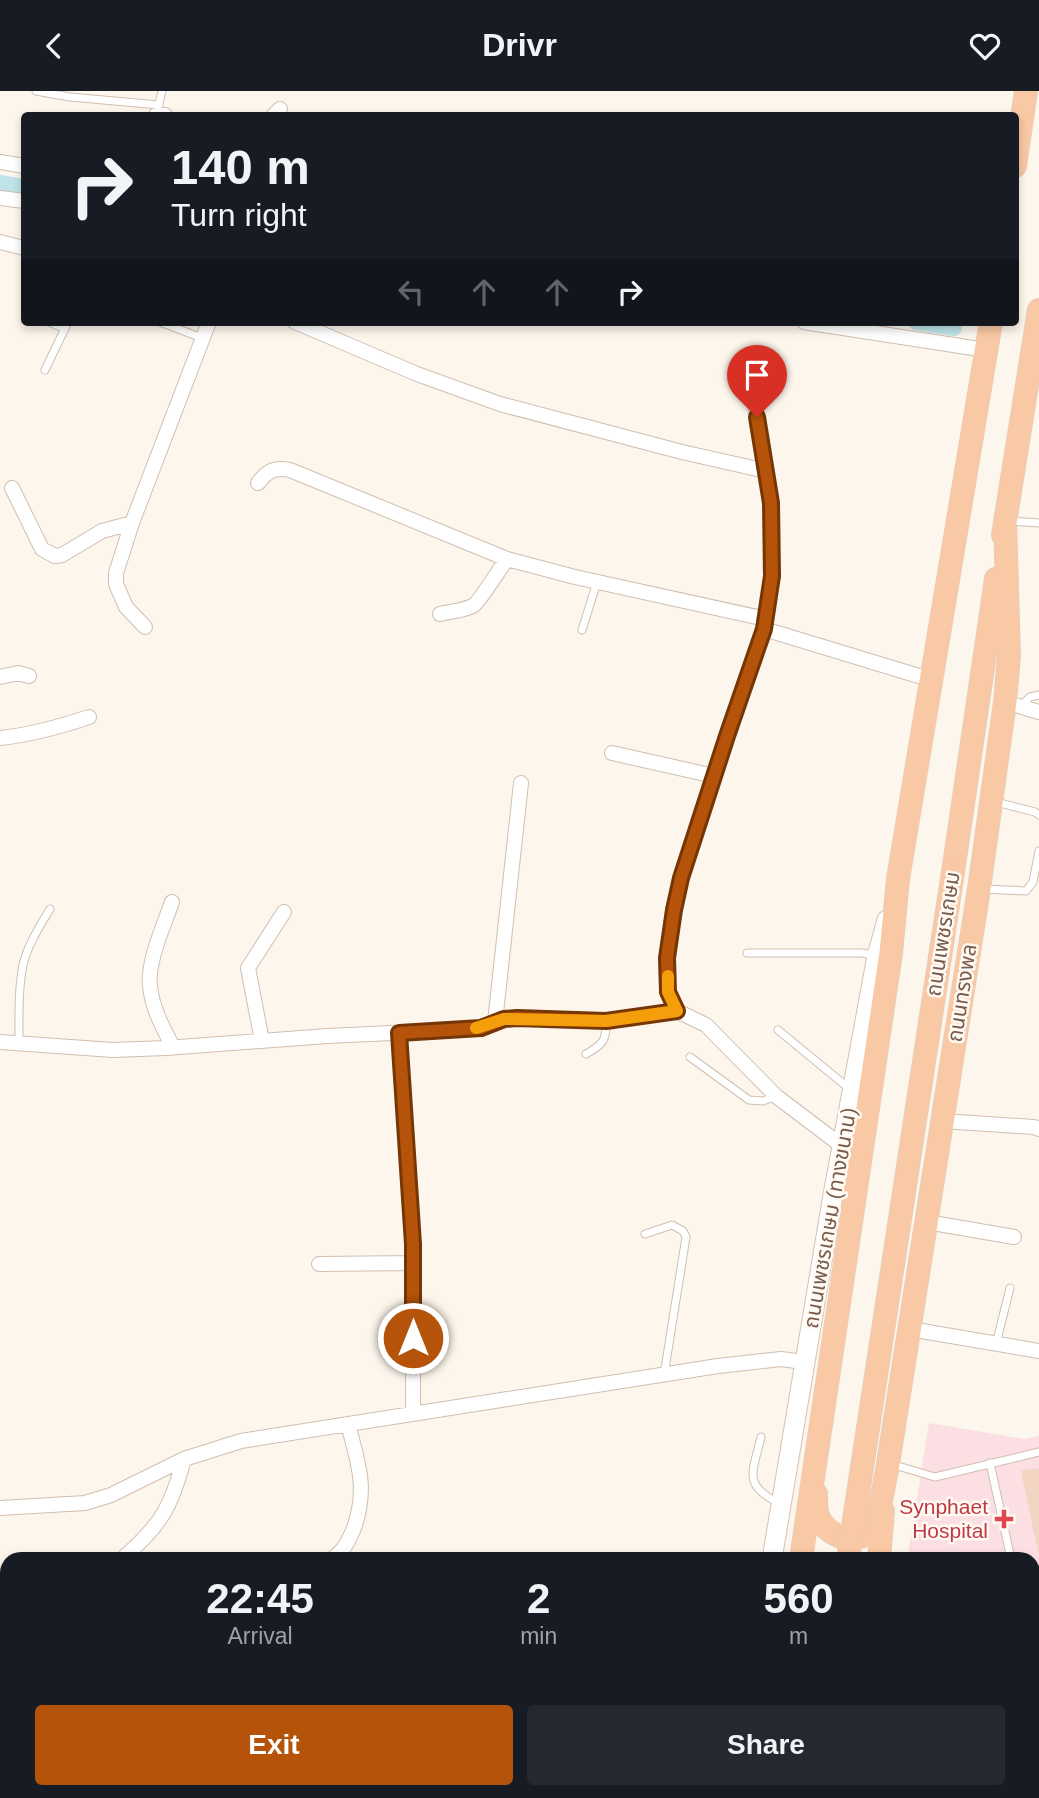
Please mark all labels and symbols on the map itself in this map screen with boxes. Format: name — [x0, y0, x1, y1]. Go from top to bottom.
pin — [727, 345, 787, 417]
street label: ถนนเพชรเกษม — [921, 870, 964, 998]
street label: ถนนทรงพล — [942, 942, 981, 1044]
street label: ถนนเพชรเกษม (ทางขนาน) — [799, 1106, 860, 1330]
position arrow — [376, 1301, 450, 1375]
place label: Synphaet Hospital — [899, 1495, 988, 1542]
marker: Synphaet Hospital — [994, 1509, 1014, 1529]

